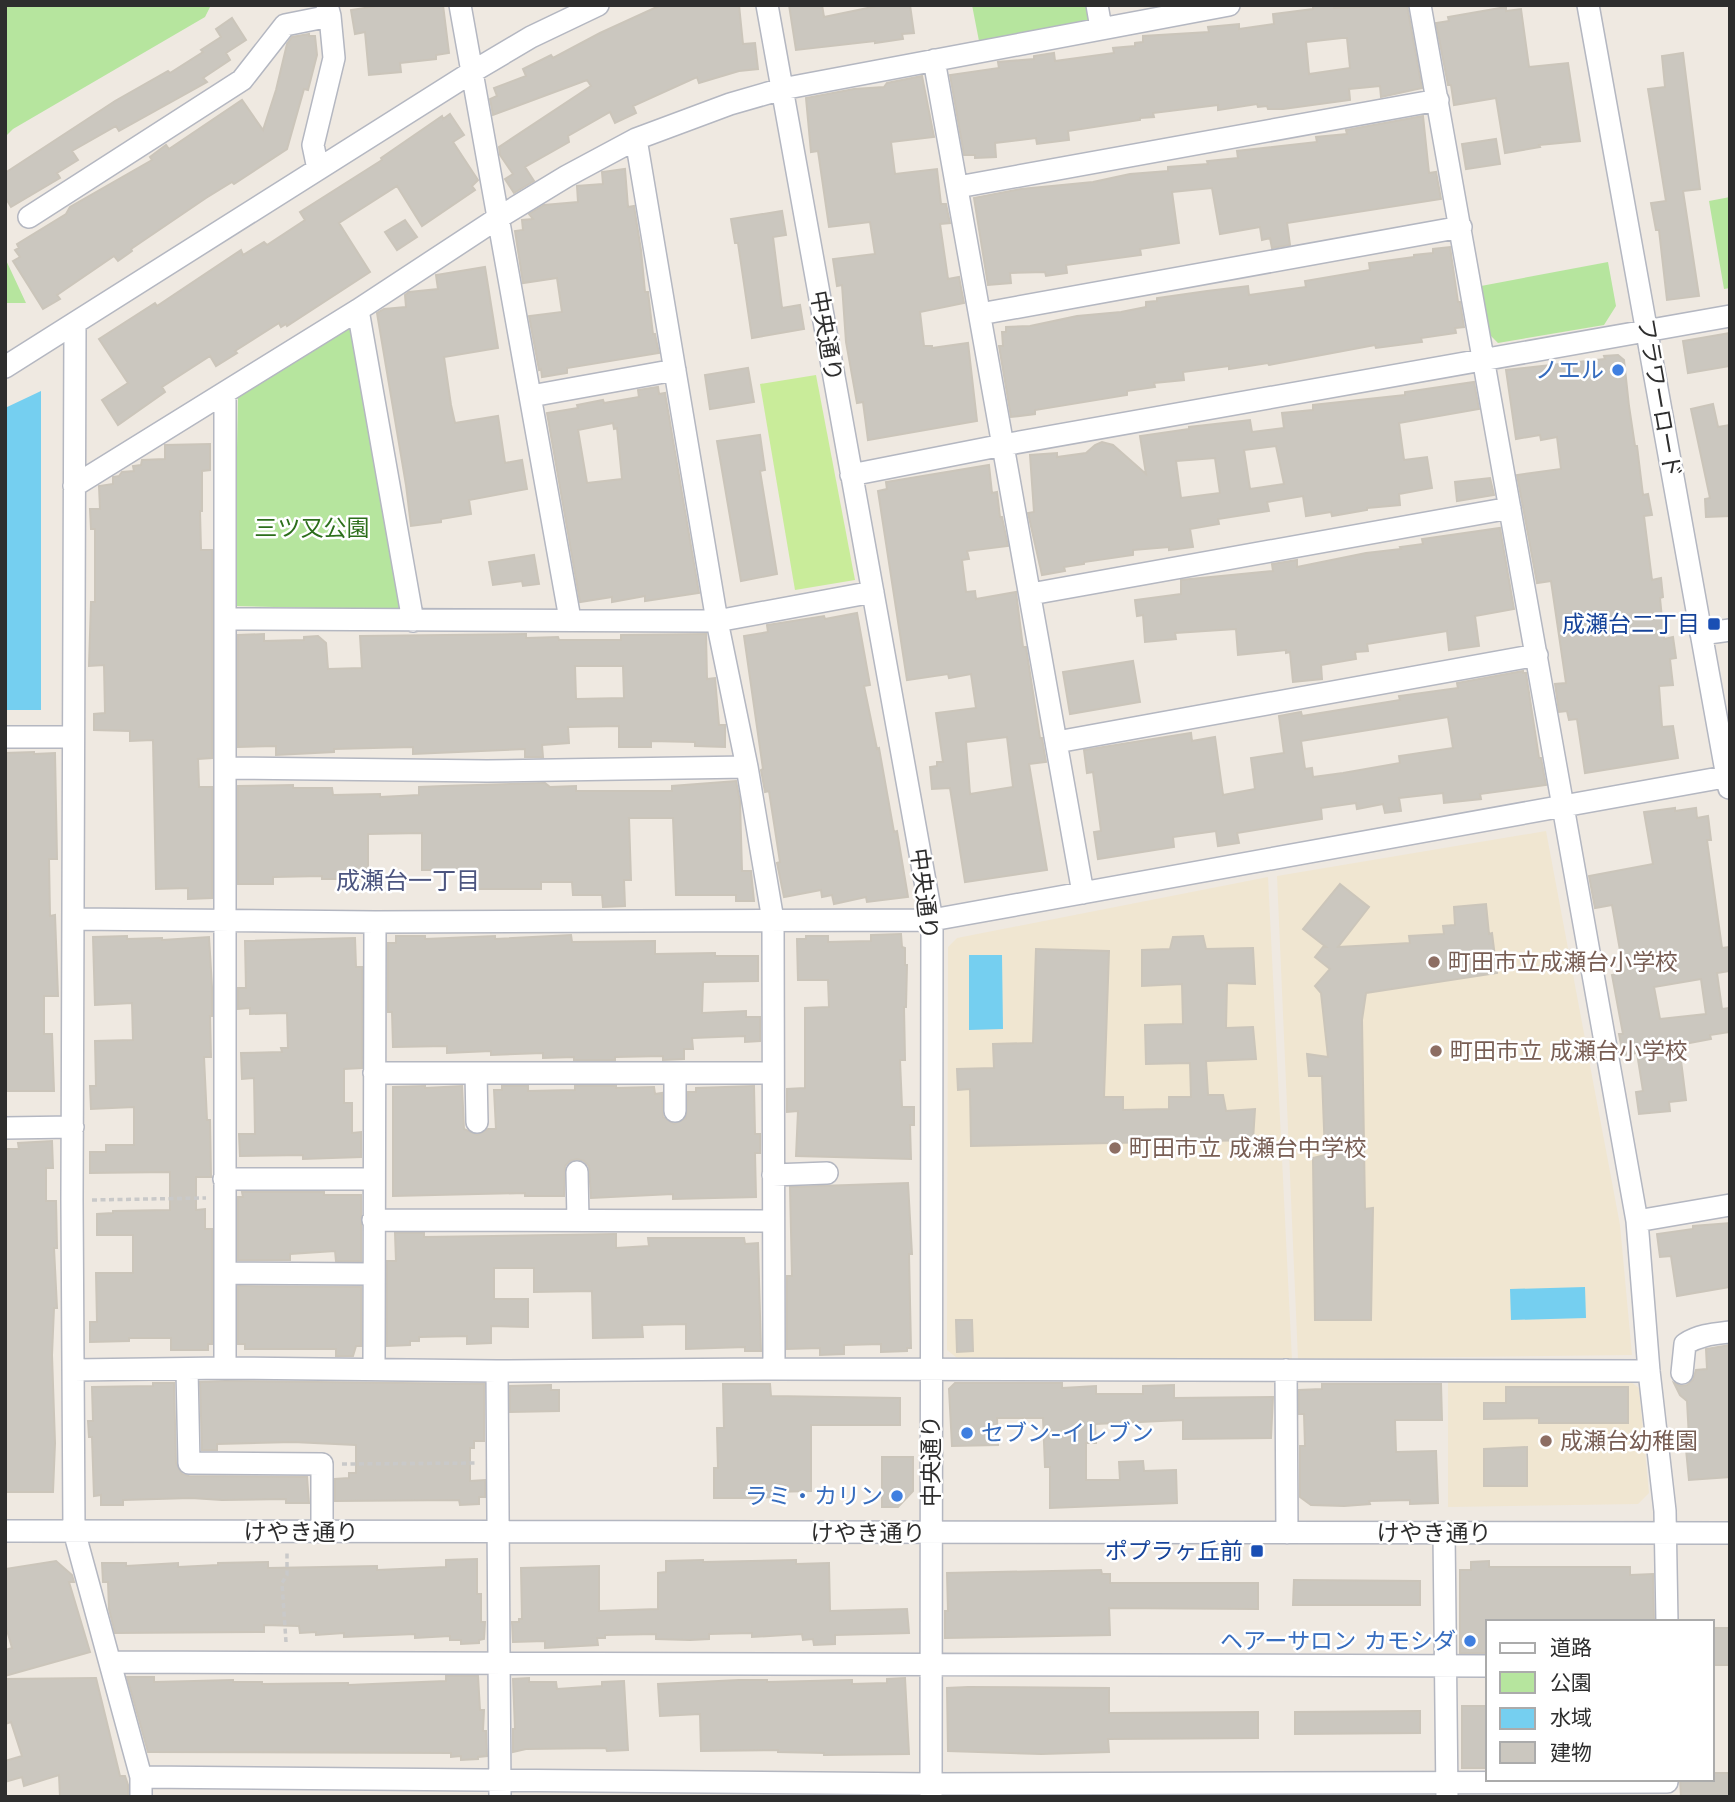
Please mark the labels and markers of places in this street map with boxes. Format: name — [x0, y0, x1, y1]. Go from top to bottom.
place label: ノエル — [1535, 357, 1604, 384]
marker: ノエル — [1610, 362, 1626, 378]
place label: 成瀬台二丁目 — [1562, 611, 1700, 638]
marker: 成瀬台二丁目 — [1706, 616, 1722, 632]
place label: 町田市立成瀬台小学校 — [1448, 949, 1678, 976]
marker: 町田市立成瀬台小学校 — [1426, 954, 1442, 970]
place label: 町田市立 成瀬台小学校 — [1450, 1038, 1688, 1065]
marker: 町田市立 成瀬台小学校 — [1428, 1043, 1444, 1059]
place label: 町田市立 成瀬台中学校 — [1129, 1135, 1367, 1162]
marker: 町田市立 成瀬台中学校 — [1107, 1140, 1123, 1156]
place label: セブン-イレブン — [981, 1420, 1154, 1447]
marker: セブン-イレブン — [959, 1425, 975, 1441]
place label: 成瀬台幼稚園 — [1560, 1428, 1698, 1455]
marker: 成瀬台幼稚園 — [1538, 1433, 1554, 1449]
place label: ラミ・カリン — [745, 1483, 883, 1510]
marker: ラミ・カリン — [889, 1488, 905, 1504]
place label: ポプラヶ丘前 — [1105, 1538, 1243, 1565]
marker: ポプラヶ丘前 — [1249, 1543, 1265, 1559]
place label: ヘアーサロン カモシダ — [1220, 1628, 1456, 1655]
marker: ヘアーサロン カモシダ — [1462, 1633, 1478, 1649]

